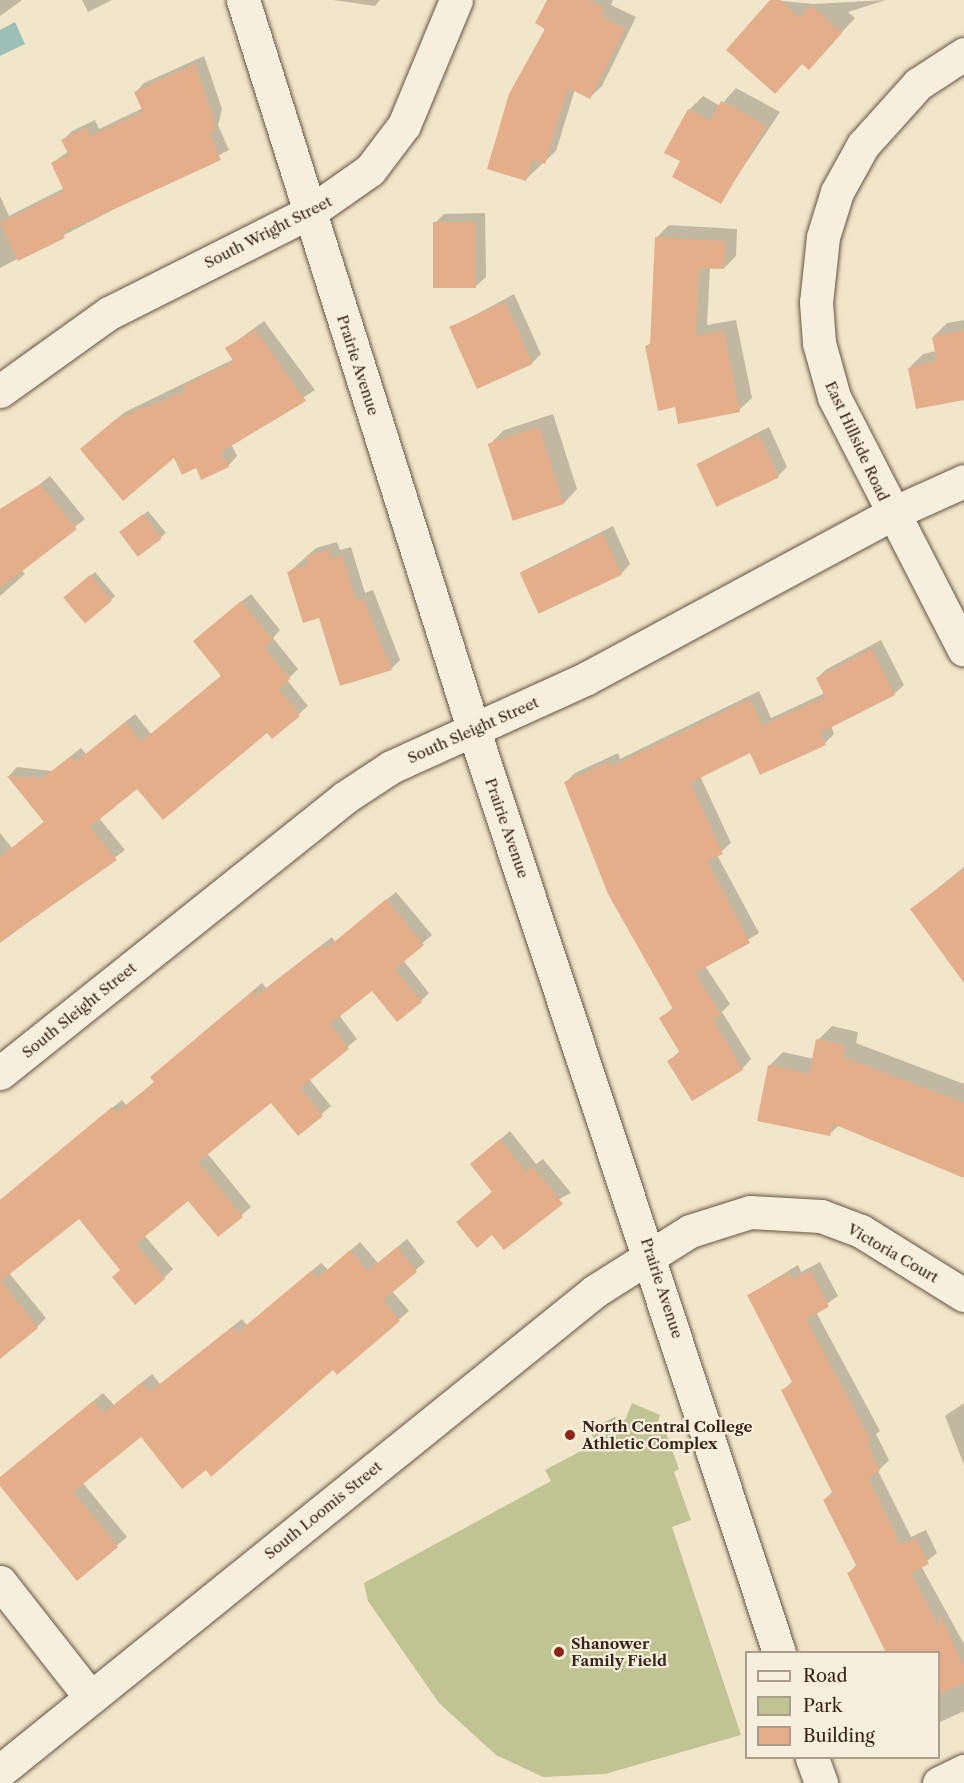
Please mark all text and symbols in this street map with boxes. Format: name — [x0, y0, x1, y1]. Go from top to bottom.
street label: South Wright Street — [201, 192, 335, 272]
street label: Prairie Avenue — [333, 312, 383, 418]
street label: East Hillside Road — [821, 378, 893, 504]
street label: South Sleight Street — [405, 693, 541, 767]
street label: Prairie Avenue — [481, 775, 533, 881]
street label: South Sleight Street — [18, 958, 140, 1062]
street label: Victoria Court — [844, 1220, 942, 1286]
street label: Prairie Avenue — [637, 1235, 687, 1341]
place label: North Central College Athletic Complex — [582, 1417, 753, 1452]
marker: North Central College Athletic Complex — [563, 1428, 577, 1442]
street label: South Loomis Street — [261, 1457, 385, 1563]
place label: Shanower Family Field — [571, 1634, 667, 1669]
marker: Shanower Family Field — [552, 1645, 566, 1659]
legend — [745, 1651, 940, 1759]
text: Road — [803, 1665, 848, 1687]
text: Park — [803, 1695, 842, 1717]
text: Building — [803, 1725, 875, 1747]

